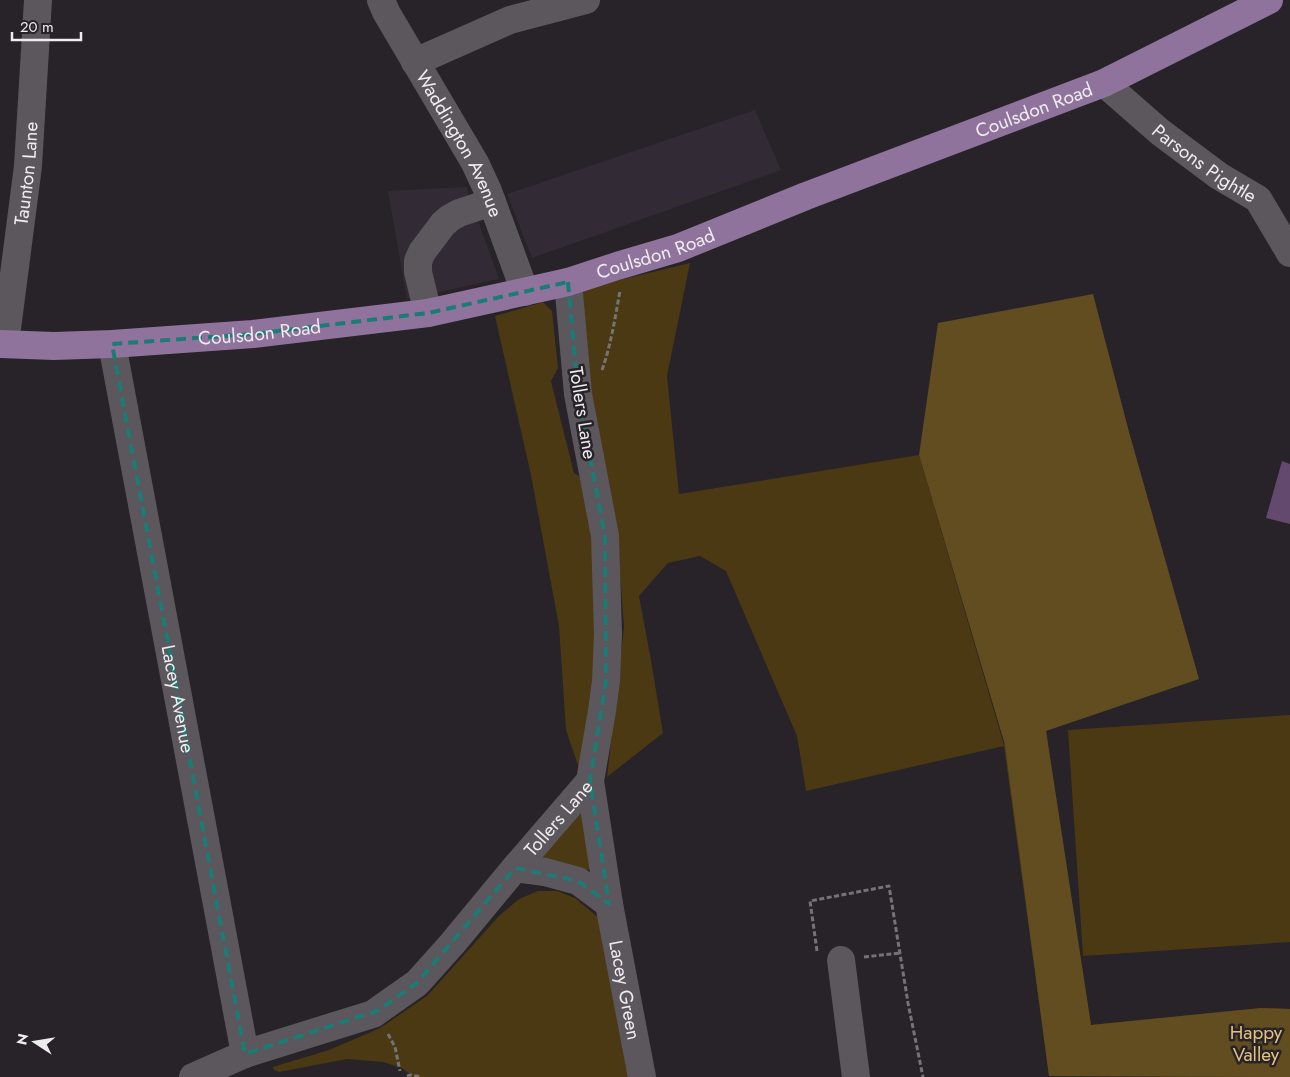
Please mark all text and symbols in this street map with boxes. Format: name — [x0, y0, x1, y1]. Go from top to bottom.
scale bar — [12, 10, 81, 42]
text: 20 m — [20, 16, 54, 38]
street label: Waddington Avenue — [410, 65, 510, 221]
street label: Coulsdon Road — [971, 75, 1096, 144]
street label: Parsons Pightle — [1146, 118, 1262, 209]
street label: Taunton Lane — [7, 120, 44, 227]
street label: Coulsdon Road — [593, 221, 719, 285]
street label: Coulsdon Road — [197, 312, 322, 351]
street label: Tollers Lane — [562, 365, 604, 461]
street label: Lacey Avenue — [155, 642, 202, 755]
street label: Tollers Lane — [517, 774, 599, 862]
street label: Lacey Green — [603, 938, 648, 1042]
north arrow — [10, 1017, 60, 1067]
park label: Happy Valley — [1230, 1019, 1283, 1068]
text: N — [11, 1032, 33, 1047]

